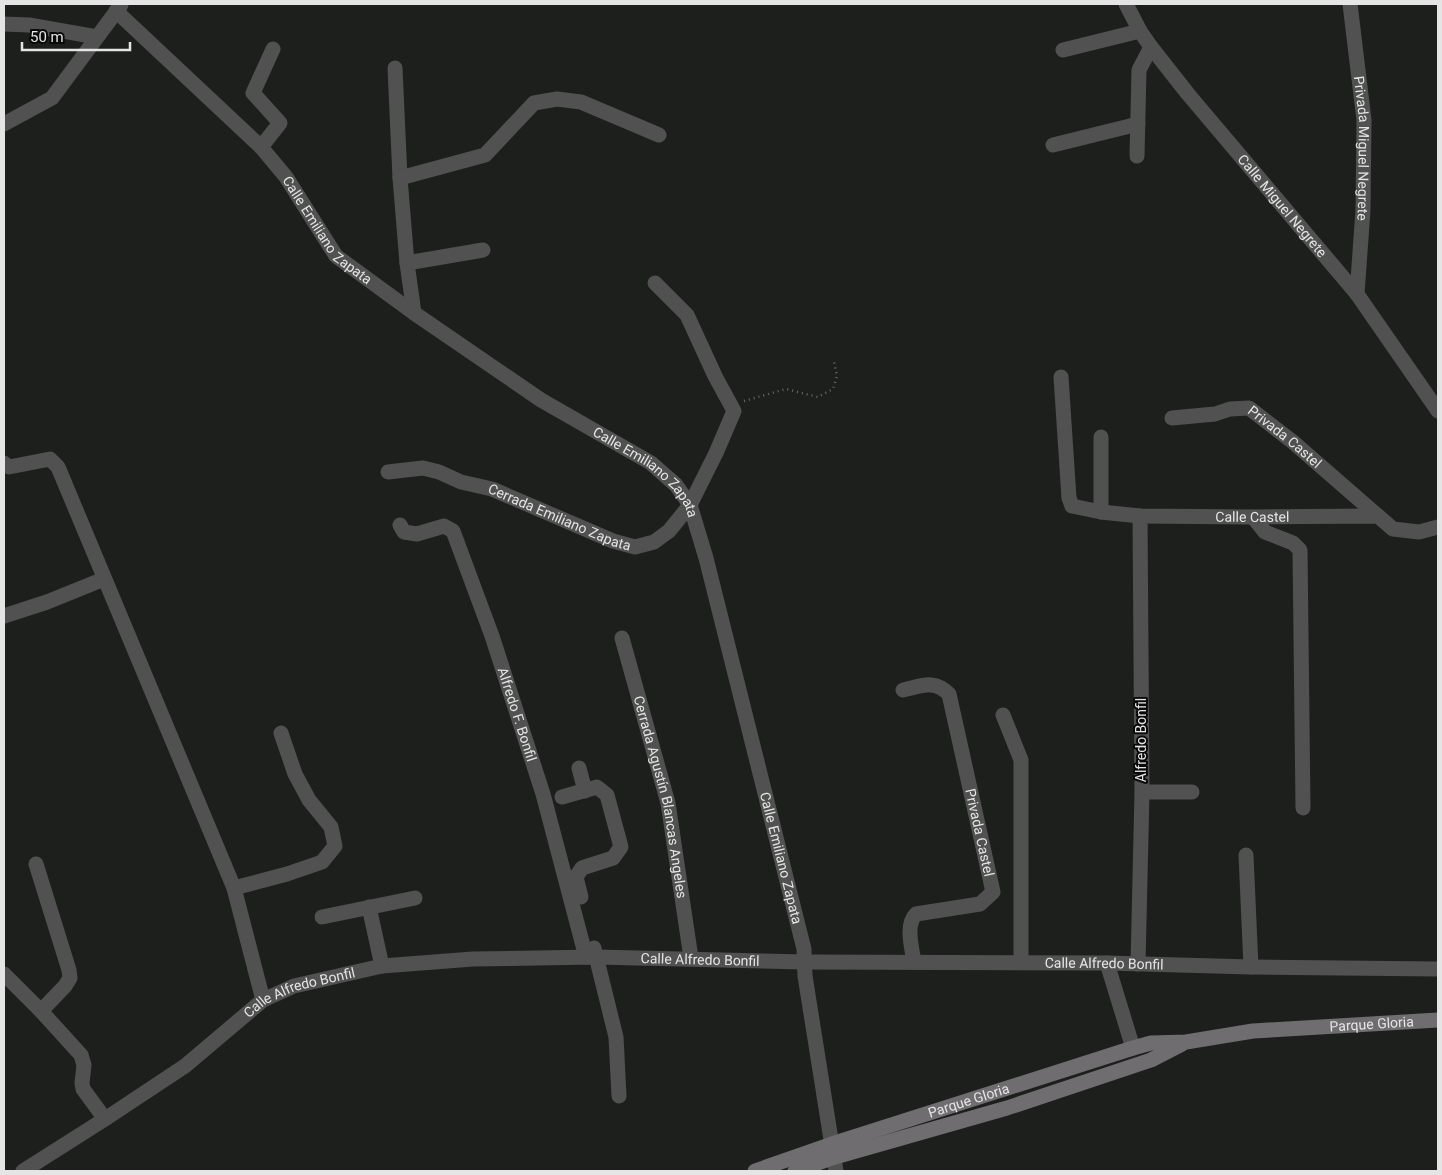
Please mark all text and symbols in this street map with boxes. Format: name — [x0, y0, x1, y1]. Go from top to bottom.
scale bar — [22, 20, 130, 52]
text: 50 m — [30, 28, 64, 46]
street label: Privada Miguel Negrete — [1351, 75, 1372, 221]
street label: Calle Miguel Negrete — [1235, 151, 1330, 260]
street label: Calle Emiliano Zapata — [279, 173, 375, 287]
street label: Privada Castel — [1245, 402, 1325, 471]
street label: Calle Emiliano Zapata — [590, 424, 701, 519]
street label: Cerrada Emiliano Zapata — [486, 480, 633, 554]
street label: Calle Castel — [1215, 509, 1289, 525]
street label: Alfredo F. Bonfil — [495, 665, 540, 763]
street label: Cerrada Agustín Blancas Angeles — [631, 694, 690, 899]
street label: Alfredo Bonfil — [1133, 698, 1149, 782]
street label: Privada Castel — [962, 787, 997, 878]
street label: Calle Emiliano Zapata — [757, 790, 805, 926]
street label: Calle Alfredo Bonfil — [641, 950, 760, 969]
street label: Calle Alfredo Bonfil — [1045, 955, 1164, 973]
street label: Calle Alfredo Bonfil — [240, 964, 356, 1021]
street label: Parque Gloria — [1329, 1013, 1414, 1034]
street label: Parque Gloria — [926, 1080, 1011, 1121]

